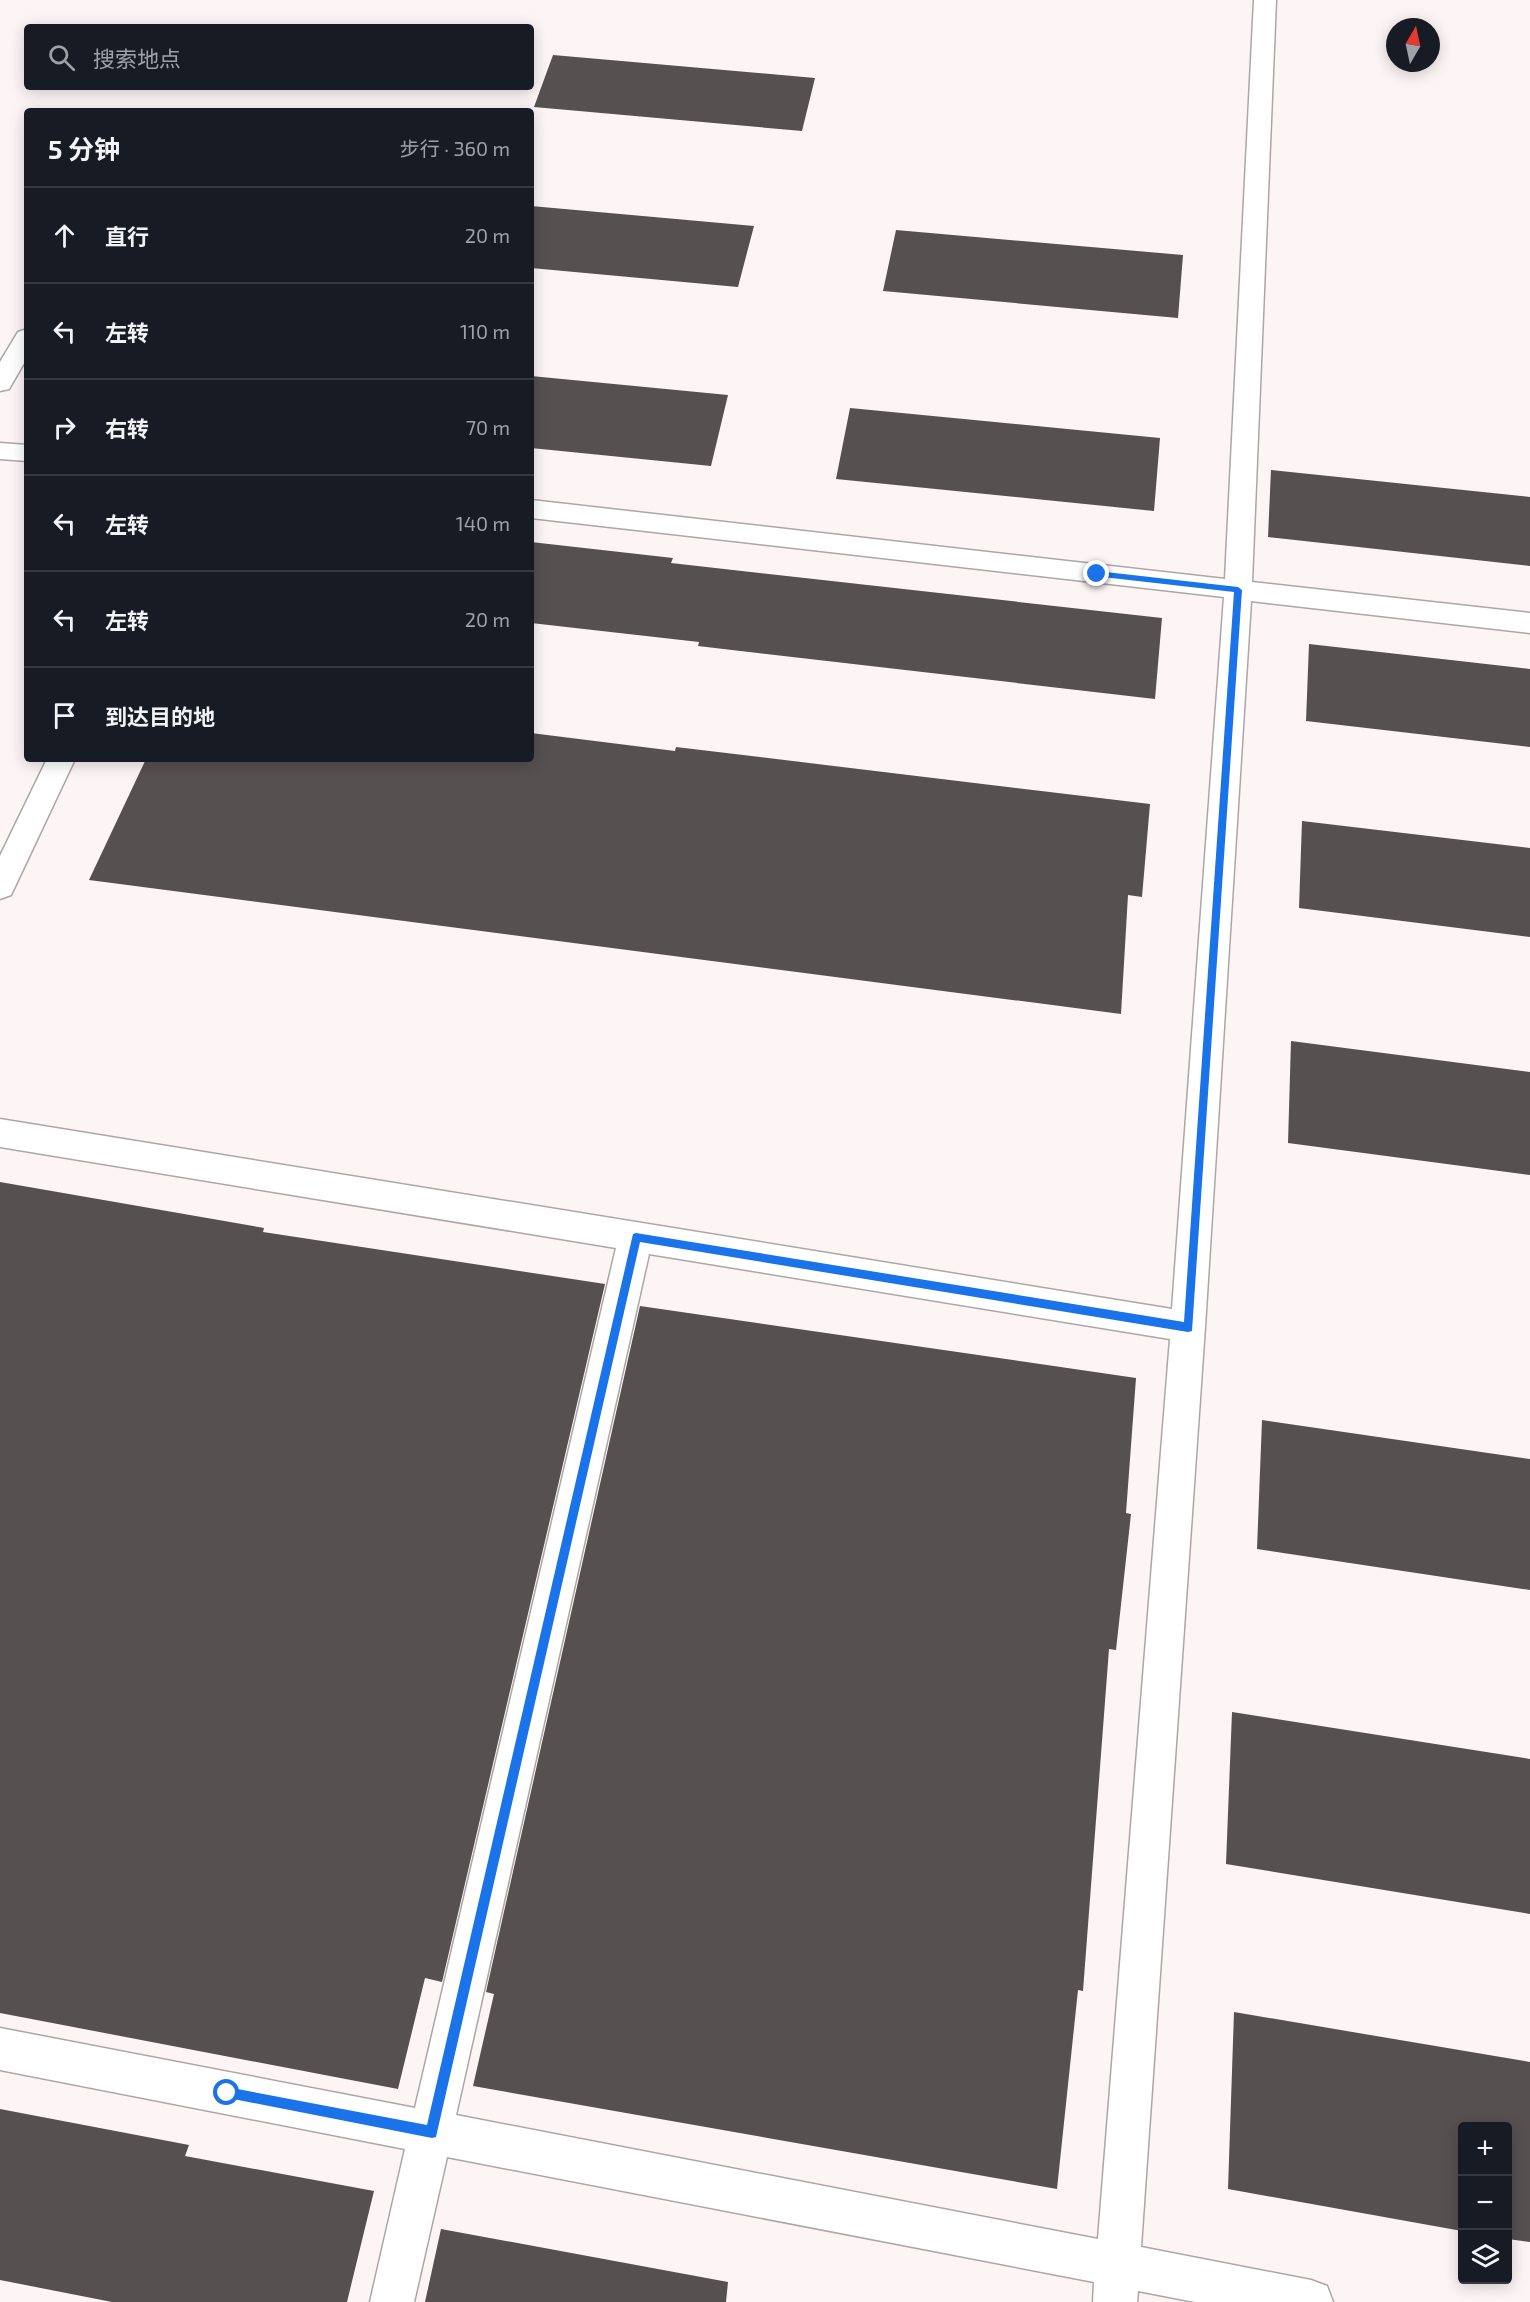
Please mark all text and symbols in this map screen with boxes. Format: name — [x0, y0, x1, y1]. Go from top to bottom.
north arrow — [1386, 18, 1440, 72]
search box — [24, 24, 534, 90]
icon: search — [45, 41, 78, 74]
text: 搜索地点 — [93, 45, 181, 71]
text: 5 分钟 — [48, 133, 120, 164]
text: 步行 · 360 m — [400, 136, 510, 160]
icon: ahead — [48, 219, 81, 252]
text: 直行 — [105, 223, 149, 249]
text: 20 m — [465, 223, 510, 247]
icon: left — [48, 315, 81, 348]
text: 左转 — [105, 319, 149, 345]
text: 110 m — [460, 319, 510, 343]
icon: right — [48, 411, 81, 444]
text: 右转 — [105, 415, 149, 441]
text: 70 m — [466, 415, 510, 439]
icon: left — [48, 507, 81, 540]
text: 左转 — [105, 511, 149, 537]
text: 140 m — [456, 511, 510, 535]
route end — [1083, 560, 1109, 586]
icon: left — [48, 603, 81, 636]
text: 左转 — [105, 607, 149, 633]
text: 20 m — [465, 607, 510, 631]
icon: arrive — [48, 699, 81, 732]
text: 到达目的地 — [105, 703, 215, 729]
route start — [213, 2079, 239, 2105]
map controls — [1458, 2122, 1512, 2284]
button: + — [1458, 2122, 1512, 2176]
button: − — [1458, 2176, 1512, 2230]
button: layers — [1458, 2230, 1512, 2284]

